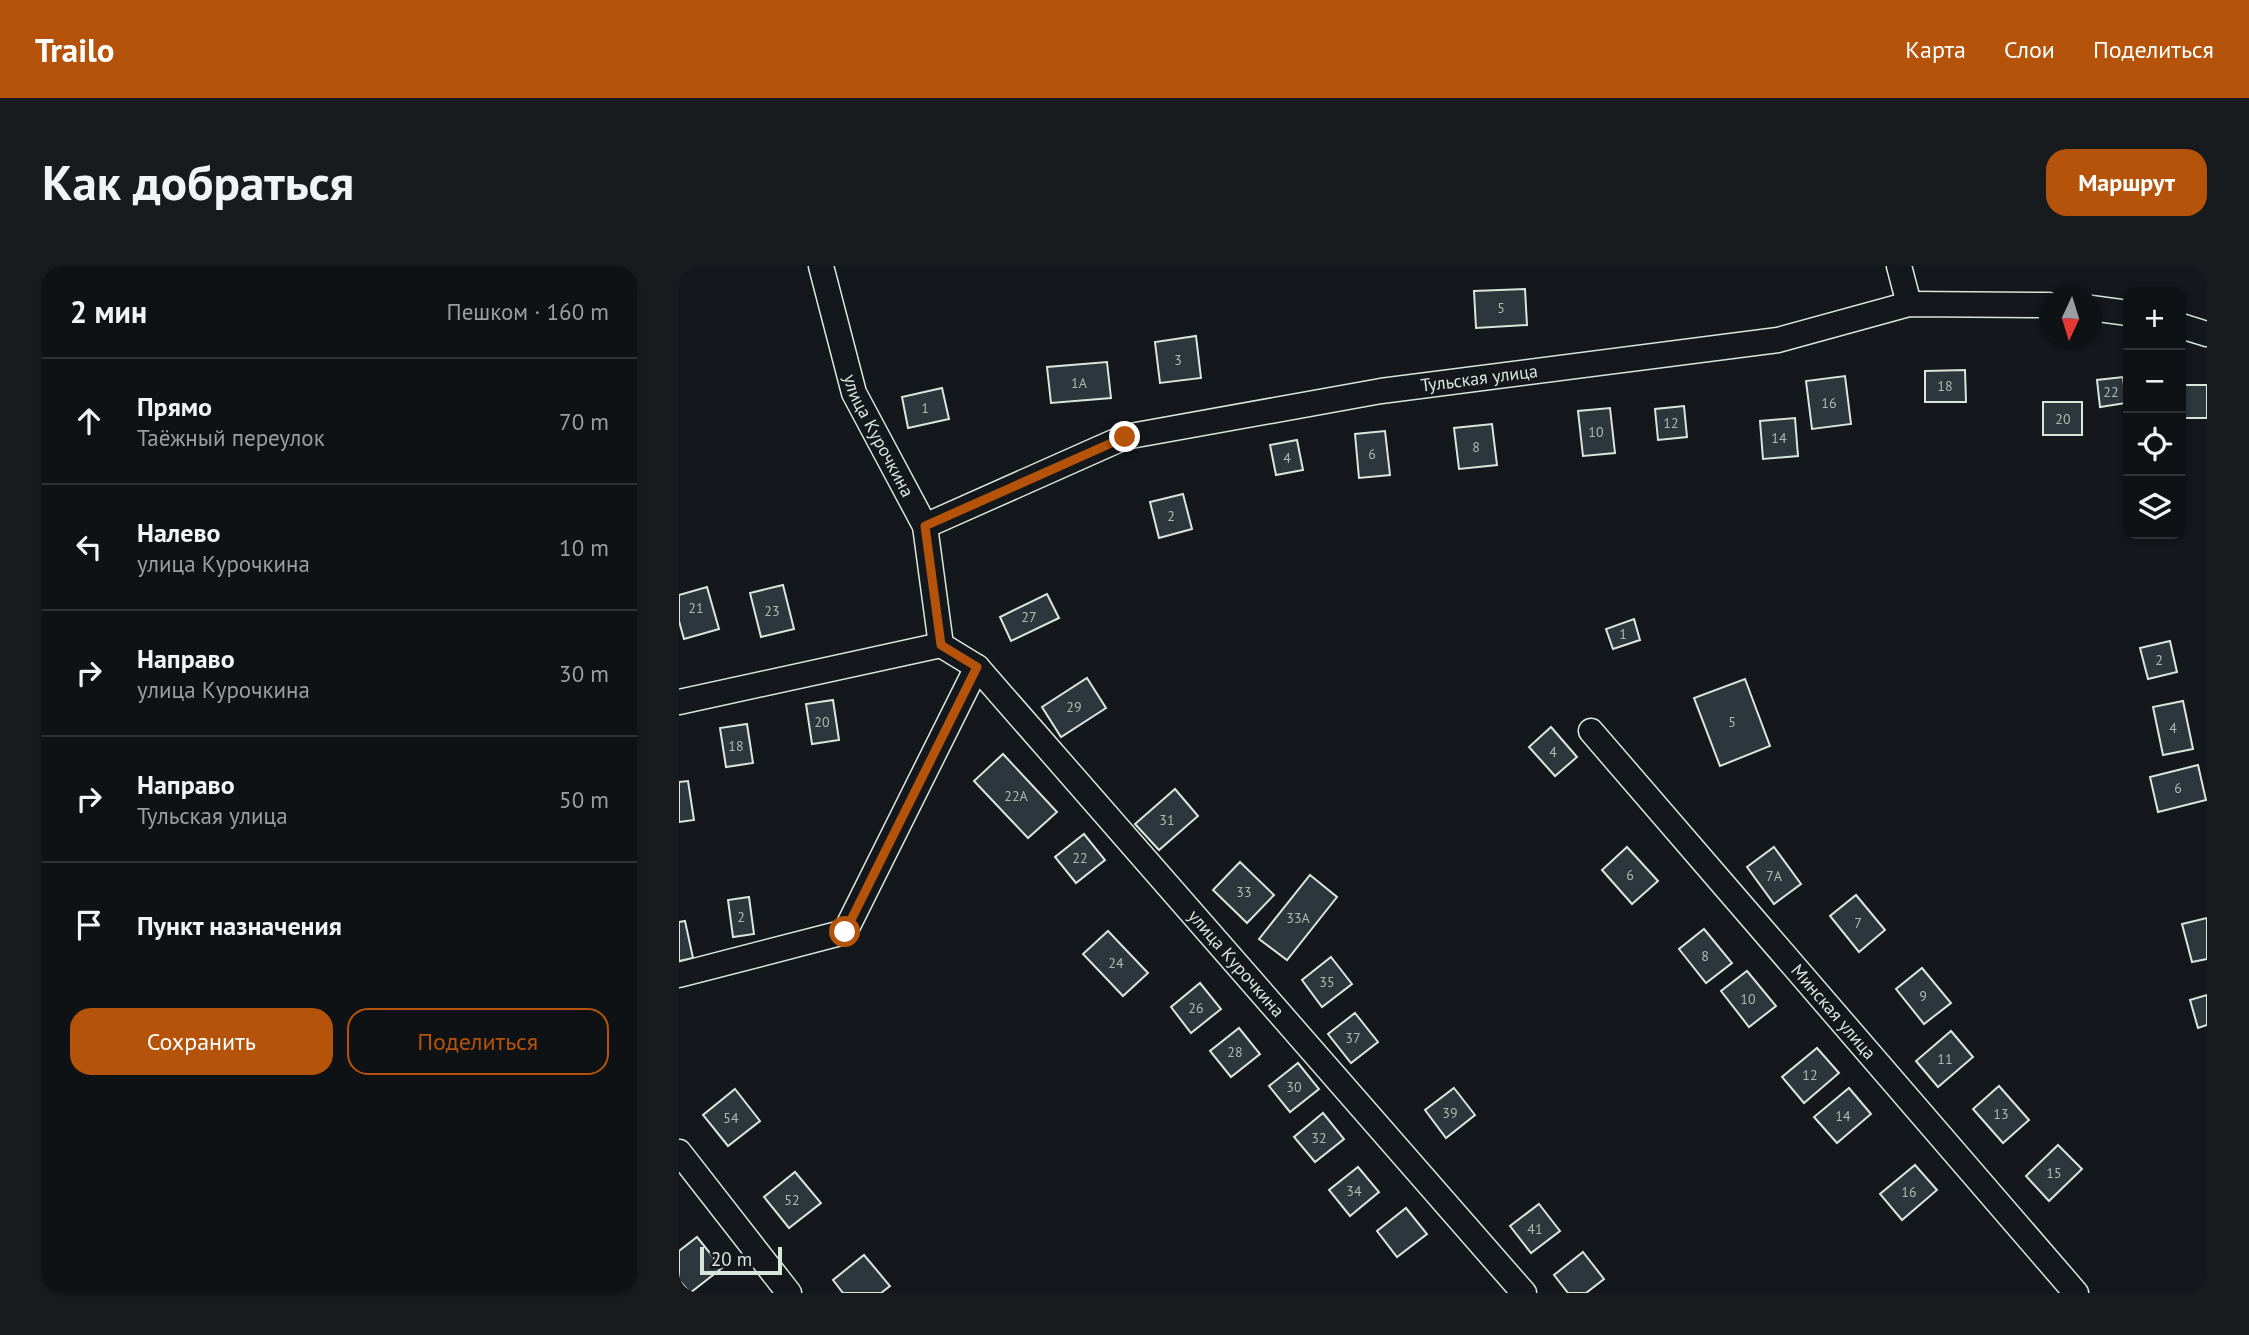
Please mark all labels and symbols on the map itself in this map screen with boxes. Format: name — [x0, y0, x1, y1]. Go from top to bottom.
north arrow — [2039, 287, 2102, 350]
house number: 5 — [1497, 299, 1505, 317]
house number: 3 — [1174, 351, 1182, 369]
street label: Тульская улица — [1419, 359, 1539, 397]
street label: улица Курочкина — [839, 372, 919, 501]
house number: 1А — [1071, 374, 1088, 392]
house number: 18 — [1937, 377, 1953, 395]
house number: 22 — [2103, 383, 2119, 401]
house number: 16 — [1821, 394, 1837, 412]
house number: 1 — [921, 399, 929, 417]
house number: 20 — [2055, 410, 2071, 428]
house number: 12 — [1663, 414, 1679, 432]
route end — [1109, 421, 1140, 452]
house number: 10 — [1588, 423, 1604, 441]
house number: 14 — [1771, 429, 1787, 447]
house number: 8 — [1472, 438, 1480, 456]
house number: 6 — [1368, 445, 1376, 463]
house number: 4 — [1283, 449, 1291, 467]
house number: 2 — [1167, 507, 1175, 525]
house number: 21 — [688, 599, 704, 617]
house number: 23 — [764, 602, 780, 620]
house number: 27 — [1021, 608, 1037, 626]
house number: 1 — [1619, 625, 1627, 643]
house number: 2 — [2155, 651, 2163, 669]
house number: 29 — [1066, 698, 1082, 716]
house number: 20 — [814, 713, 830, 731]
house number: 5 — [1728, 713, 1736, 731]
house number: 4 — [2169, 719, 2177, 737]
house number: 18 — [728, 737, 744, 755]
house number: 4 — [1549, 743, 1557, 761]
house number: 6 — [2174, 779, 2182, 797]
house number: 22А — [1004, 787, 1029, 805]
house number: 31 — [1159, 811, 1175, 829]
house number: 22 — [1072, 849, 1088, 867]
house number: 6 — [1626, 866, 1634, 884]
house number: 7А — [1766, 867, 1783, 885]
house number: 33 — [1236, 883, 1252, 901]
street label: улица Курочкина — [1183, 905, 1290, 1022]
house number: 2 — [737, 908, 745, 926]
house number: 33А — [1286, 909, 1311, 927]
house number: 7 — [1854, 914, 1862, 932]
route start — [829, 916, 860, 947]
house number: 8 — [1701, 947, 1709, 965]
house number: 24 — [1108, 954, 1124, 972]
street label: Минская улица — [1786, 959, 1881, 1064]
house number: 35 — [1319, 973, 1335, 991]
house number: 9 — [1919, 987, 1927, 1005]
house number: 10 — [1740, 990, 1756, 1008]
house number: 26 — [1188, 999, 1204, 1017]
house number: 37 — [1345, 1029, 1361, 1047]
house number: 28 — [1227, 1043, 1243, 1061]
house number: 11 — [1937, 1050, 1953, 1068]
house number: 12 — [1802, 1066, 1818, 1084]
house number: 30 — [1286, 1078, 1302, 1096]
house number: 39 — [1442, 1104, 1458, 1122]
house number: 13 — [1993, 1105, 2009, 1123]
house number: 14 — [1835, 1107, 1851, 1125]
house number: 54 — [723, 1109, 739, 1127]
house number: 32 — [1311, 1129, 1327, 1147]
house number: 15 — [2046, 1164, 2062, 1182]
house number: 34 — [1346, 1182, 1362, 1200]
house number: 16 — [1901, 1183, 1917, 1201]
house number: 52 — [784, 1191, 800, 1209]
house number: 41 — [1527, 1220, 1543, 1238]
scale bar — [700, 1244, 782, 1276]

